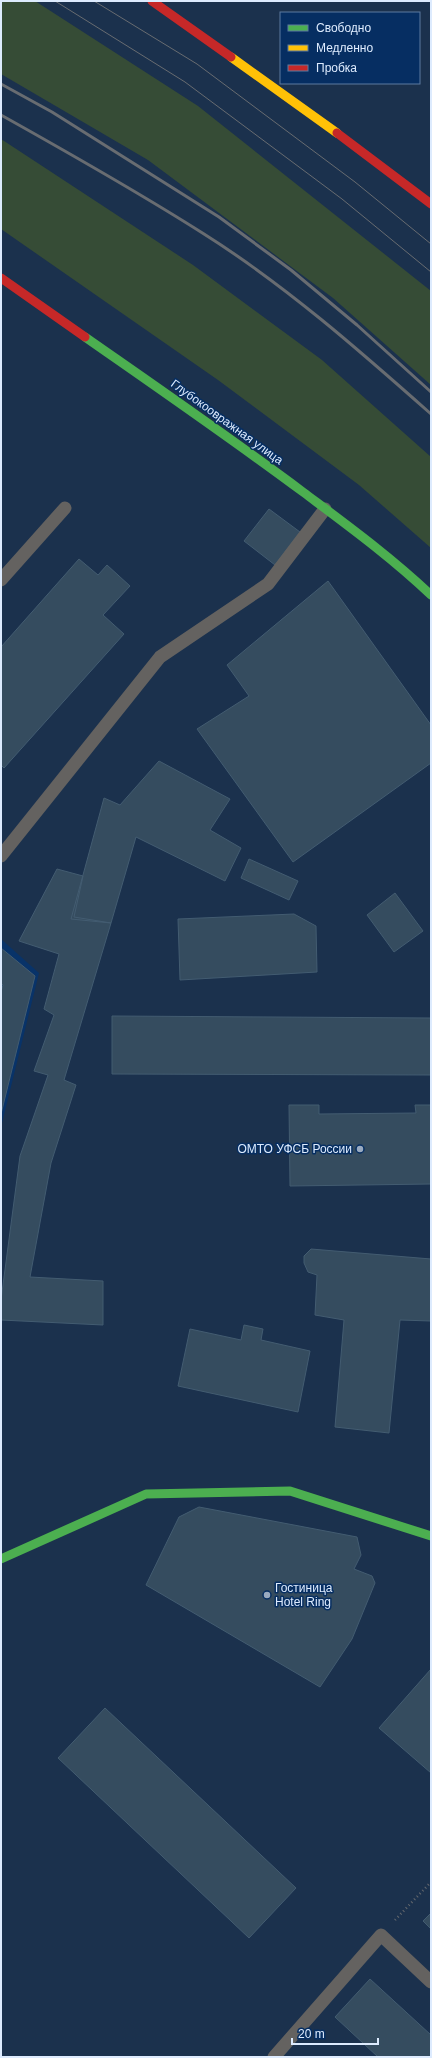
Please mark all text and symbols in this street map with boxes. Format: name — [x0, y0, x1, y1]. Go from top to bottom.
legend — [280, 12, 420, 84]
text: Свободно — [316, 21, 371, 35]
text: Медленно — [316, 41, 373, 55]
text: Пробка — [316, 61, 357, 75]
street label: Глубокоовражная улица — [168, 377, 286, 468]
place label: ОМТО УФСБ России — [237, 1142, 352, 1156]
marker: ОМТО УФСБ России — [355, 1144, 365, 1154]
place label: Гостиница Hotel Ring — [275, 1581, 333, 1609]
marker: Гостиница Hotel Ring — [262, 1590, 272, 1600]
scale bar — [292, 2020, 378, 2046]
text: 20 m — [298, 2027, 325, 2041]

